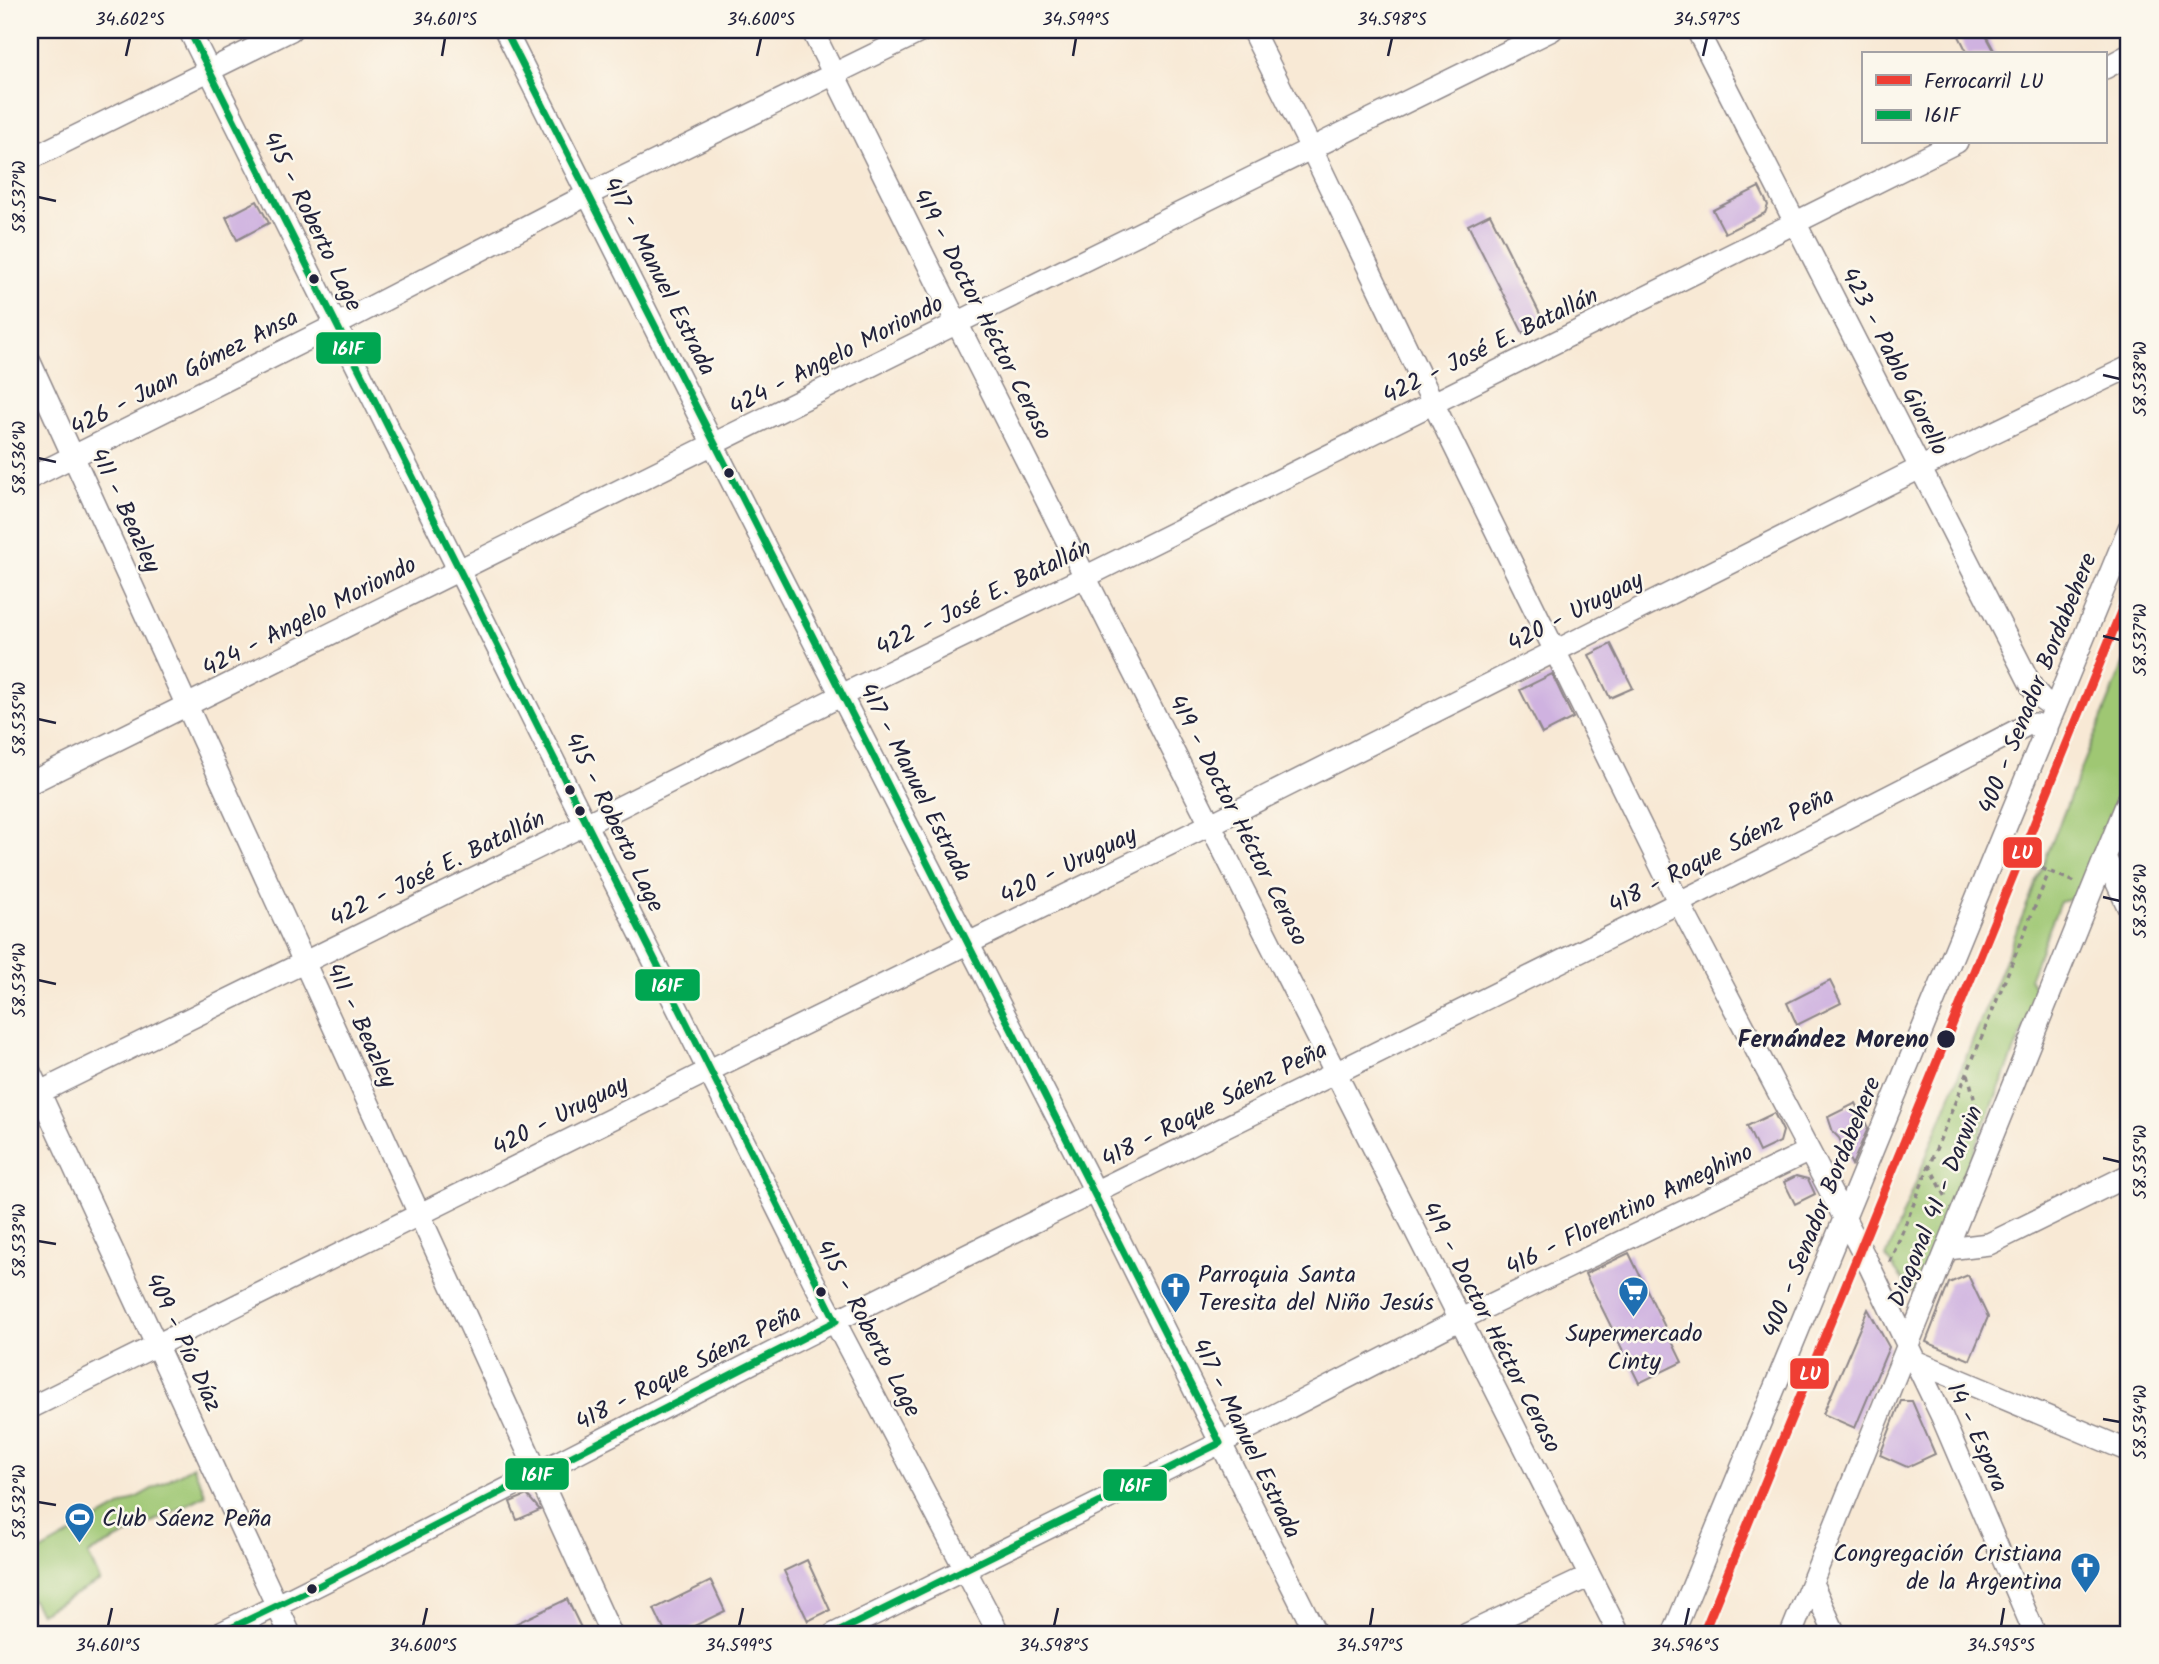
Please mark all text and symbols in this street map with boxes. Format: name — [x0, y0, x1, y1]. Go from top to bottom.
text: 34.602°S — [95, 6, 165, 35]
text: 34.601°S — [413, 6, 478, 35]
text: 34.600°S — [727, 6, 796, 35]
text: 34.599°S — [1042, 6, 1110, 35]
text: 34.598°S — [1357, 6, 1427, 35]
text: 34.597°S — [1674, 6, 1741, 35]
legend — [1862, 52, 2106, 144]
text: Ferrocarril LU — [1924, 66, 2044, 99]
text: 161F — [1924, 100, 1962, 133]
street label: 415 - Roberto Lage — [251, 125, 372, 319]
text: 58.537°W — [6, 160, 35, 234]
street label: 417 - Manuel Estrada — [592, 170, 726, 383]
street label: 419 - Doctor Héctor Ceraso — [901, 182, 1062, 447]
street label: 423 - Pablo Giorello — [1829, 261, 1958, 463]
unlabelled marker — [307, 272, 321, 286]
street label: 422 - José E. Batallán — [1376, 277, 1605, 416]
street label: 424 - Angelo Moriondo — [722, 285, 951, 427]
street label: 426 - Juan Gómez Ansa — [64, 299, 306, 448]
line badge: 161F — [315, 331, 382, 365]
text: 161F — [332, 335, 366, 365]
text: 58.538°W — [2127, 341, 2156, 417]
text: 58.536°W — [6, 421, 35, 495]
street label: 411 - Beazley — [79, 441, 171, 580]
unlabelled marker — [722, 466, 736, 480]
street label: 422 - José E. Batallán — [869, 529, 1098, 668]
street label: 424 - Angelo Moriondo — [195, 546, 424, 688]
street label: 400 - Senador Bordabehere — [1968, 547, 2109, 820]
street label: 420 - Uruguay — [1501, 561, 1651, 663]
text: 58.537°W — [2127, 603, 2156, 677]
street label: 417 - Manuel Estrada — [848, 676, 982, 889]
text: 58.535°W — [6, 682, 35, 756]
street label: 419 - Doctor Héctor Ceraso — [1157, 688, 1318, 953]
street label: 415 - Roberto Lage — [553, 726, 674, 920]
street label: 418 - Roque Sáenz Peña — [1602, 777, 1842, 925]
unlabelled marker — [563, 783, 577, 797]
street label: 422 - José E. Batallán — [323, 800, 552, 939]
unlabelled marker — [573, 804, 587, 818]
street label: 420 - Uruguay — [993, 816, 1145, 916]
line badge: LU — [2002, 836, 2043, 869]
text: LU — [2011, 839, 2034, 869]
text: 58.536°W — [2127, 864, 2156, 938]
text: 58.534°W — [6, 943, 35, 1017]
street label: 411 - Beazley — [315, 956, 407, 1095]
line badge: 161F — [634, 968, 701, 1002]
text: 161F — [651, 972, 685, 1002]
place label: Fernández Moreno — [1737, 1021, 1929, 1060]
marker: Fernández Moreno — [1935, 1028, 1957, 1050]
street label: 418 - Roque Sáenz Peña — [1095, 1031, 1335, 1179]
street label: 420 - Uruguay — [486, 1065, 636, 1167]
street label: 400 - Senador Bordabehere — [1752, 1071, 1893, 1344]
street label: Diagonal 41 - Darwin — [1878, 1100, 1995, 1313]
text: 58.535°W — [2127, 1125, 2156, 1199]
street label: 416 - Florentino Ameghino — [1499, 1133, 1760, 1287]
street label: 419 - Doctor Héctor Ceraso — [1410, 1195, 1571, 1460]
text: 58.533°W — [6, 1203, 35, 1279]
street label: 415 - Roberto Lage — [804, 1233, 931, 1425]
place label: Parroquia Santa Teresita del Niño Jesús — [1198, 1256, 1434, 1323]
street label: 409 - Pío Díaz — [133, 1267, 232, 1419]
church icon: Parroquia Santa Teresita del Niño Jesús — [1158, 1271, 1192, 1315]
supermarket icon: Supermercado Cinty — [1617, 1274, 1651, 1318]
unlabelled marker — [814, 1285, 828, 1299]
street label: 418 - Roque Sáenz Peña — [569, 1294, 809, 1442]
place label: Supermercado Cinty — [1565, 1315, 1703, 1382]
street label: 417 - Manuel Estrada — [1180, 1332, 1311, 1546]
line badge: LU — [1789, 1357, 1830, 1390]
text: LU — [1799, 1360, 1822, 1390]
street label: 14 - Espora — [1935, 1376, 2018, 1499]
text: 58.534°W — [2127, 1385, 2156, 1459]
line badge: 161F — [504, 1457, 570, 1491]
text: 161F — [521, 1461, 555, 1491]
text: 58.532°W — [6, 1464, 35, 1540]
line badge: 161F — [1102, 1468, 1168, 1502]
text: 161F — [1119, 1472, 1153, 1502]
place label: Club Sáenz Peña — [102, 1500, 272, 1539]
sports icon: Club Sáenz Peña — [62, 1501, 96, 1545]
place label: Congregación Cristiana de la Argentina — [1833, 1535, 2062, 1602]
church icon: Congregación Cristiana de la Argentina — [2068, 1550, 2102, 1594]
unlabelled marker — [305, 1582, 319, 1596]
text: 34.601°S — [76, 1632, 141, 1661]
text: 34.600°S — [389, 1632, 458, 1661]
text: 34.599°S — [705, 1632, 773, 1661]
text: 34.598°S — [1019, 1632, 1089, 1661]
text: 34.597°S — [1337, 1632, 1404, 1661]
text: 34.596°S — [1651, 1632, 1720, 1661]
text: 34.595°S — [1967, 1632, 2036, 1661]

